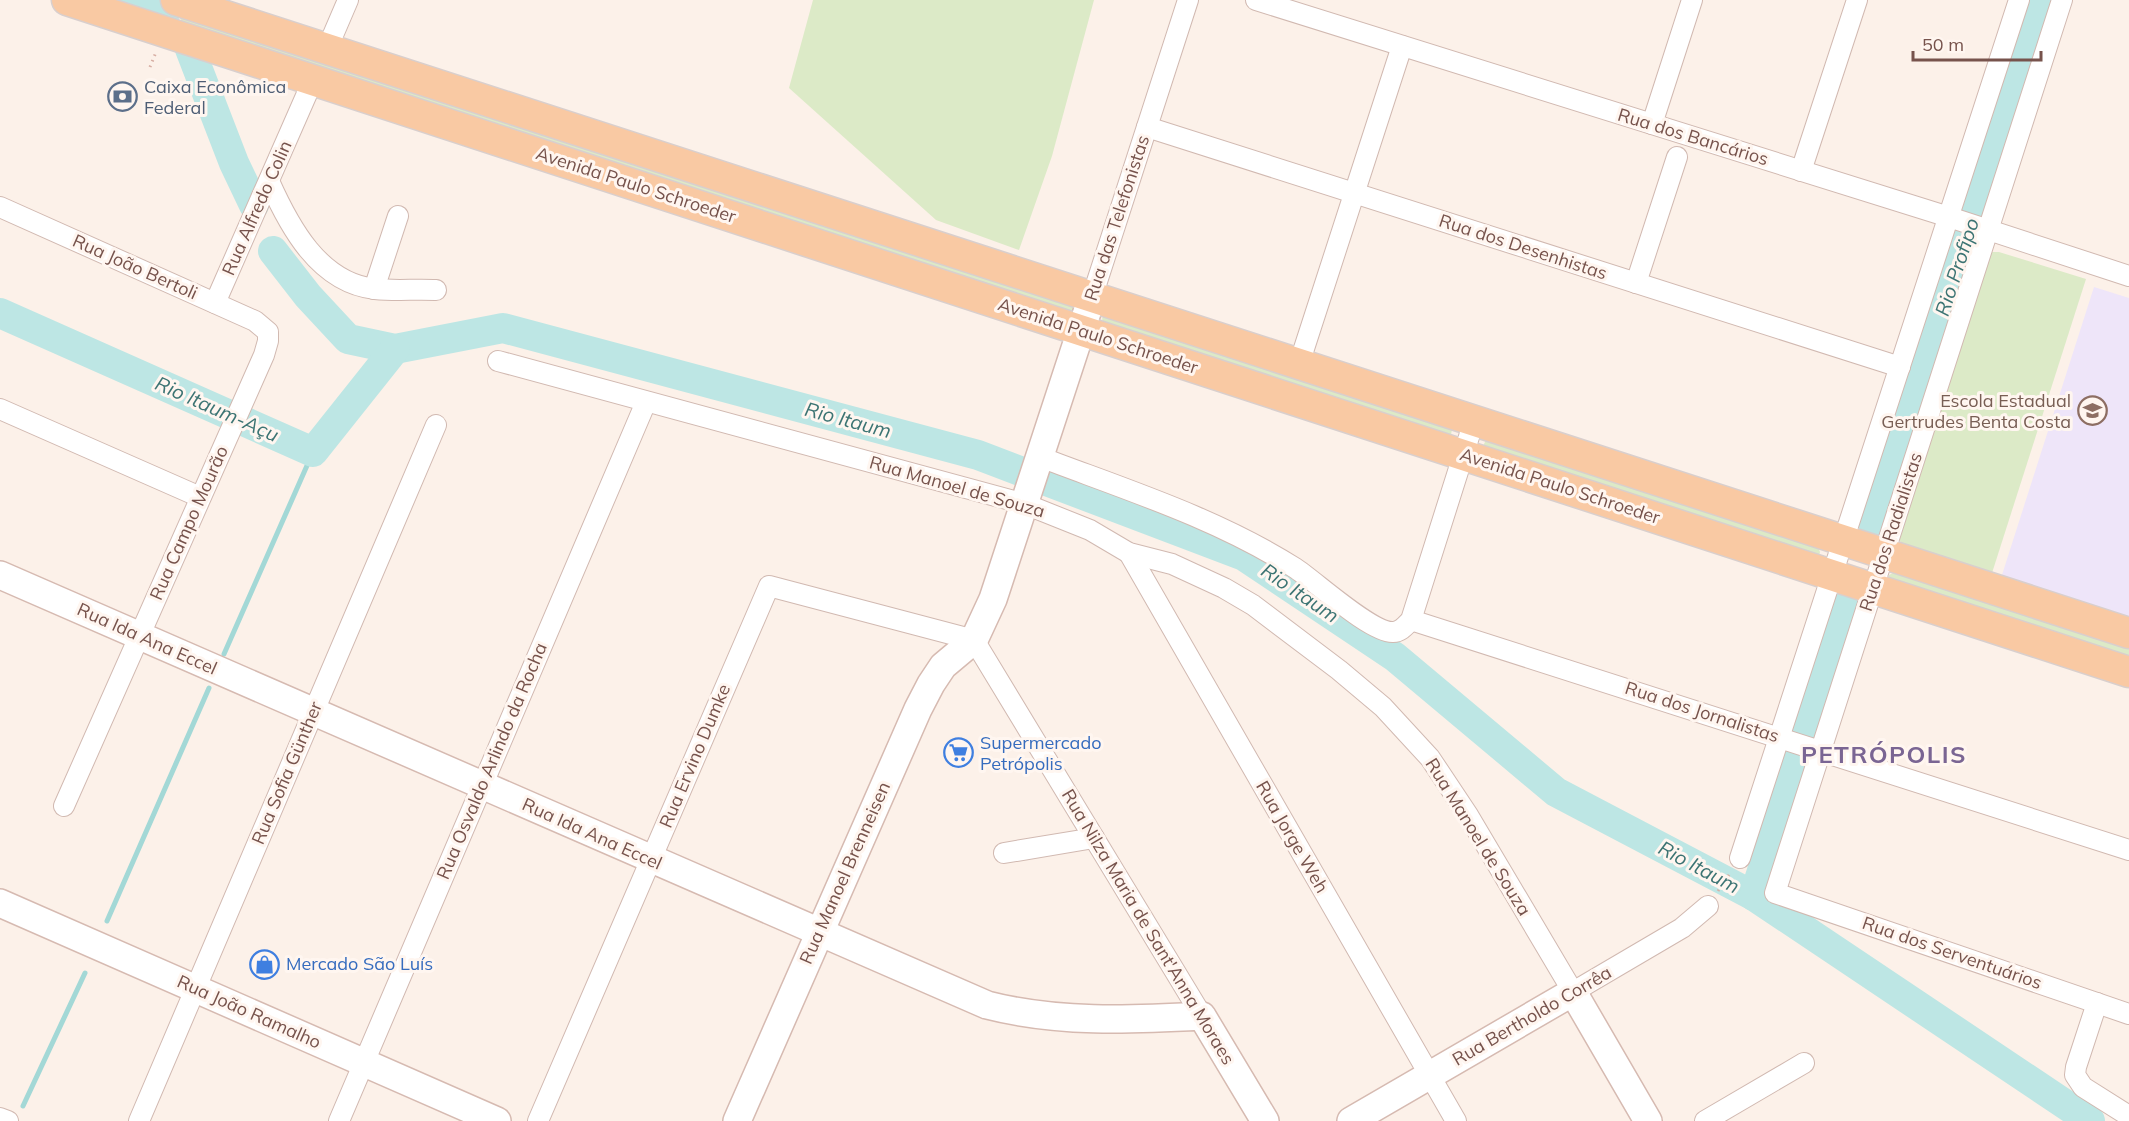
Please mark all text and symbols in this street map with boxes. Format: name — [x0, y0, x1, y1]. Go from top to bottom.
scale bar — [1913, 24, 2040, 62]
text: 50 m — [1922, 33, 1964, 56]
place label: Caixa Econômica Federal — [144, 75, 286, 119]
bank icon: Caixa Econômica Federal — [107, 81, 139, 113]
street label: Rua dos Bancários — [1615, 103, 1771, 170]
street label: Rua das Telefonistas — [1079, 132, 1154, 304]
street label: Rua Alfredo Colin — [217, 137, 297, 279]
street label: Avenida Paulo Schroeder — [533, 141, 740, 228]
street label: Rua dos Desenhistas — [1436, 209, 1610, 285]
water label: Rio Profipo — [1929, 215, 1984, 319]
street label: Rua João Bertoli — [69, 229, 201, 304]
street label: Avenida Paulo Schroeder — [995, 292, 1202, 379]
water label: Rio Itaum-Açu — [151, 370, 283, 447]
place label: Escola Estadual Gertrudes Benta Costa — [1881, 389, 2071, 433]
school or university icon: Escola Estadual Gertrudes Benta Costa — [2076, 395, 2108, 427]
water label: Rio Itaum — [802, 396, 894, 443]
street label: Rua Campo Mourão — [144, 442, 233, 604]
street label: Avenida Paulo Schroeder — [1457, 442, 1664, 529]
street label: Rua dos Radialistas — [1854, 449, 1927, 614]
street label: Rua Manoel de Souza — [867, 450, 1047, 523]
water label: Rio Itaum — [1257, 557, 1344, 628]
street label: Rua Ida Ana Eccel — [74, 597, 221, 680]
street label: Rua Osvaldo Arlindo da Rocha — [431, 639, 552, 883]
street label: Rua dos Jornalistas — [1622, 676, 1782, 747]
street label: Rua Ervino Dumke — [654, 681, 735, 831]
street label: Rua Sofia Günther — [246, 698, 327, 848]
place label: Supermercado Petrópolis — [980, 731, 1101, 775]
supermarket icon: Supermercado Petrópolis — [943, 737, 975, 769]
district label: PETRÓPOLIS — [1801, 739, 1967, 769]
street label: Rua Manoel de Souza — [1421, 754, 1536, 920]
street label: Rua Jorge Weh — [1251, 777, 1334, 897]
street label: Rua Manoel Brenneisen — [794, 778, 895, 967]
street label: Rua Nilza Maria de Sant'Anna Moraes — [1057, 785, 1240, 1069]
street label: Rua Ida Ana Eccel — [519, 792, 666, 875]
water label: Rio Itaum — [1654, 835, 1744, 898]
street label: Rua dos Serventuários — [1859, 911, 2045, 994]
shop icon: Mercado São Luís — [249, 948, 281, 980]
place label: Mercado São Luís — [286, 952, 433, 975]
street label: Rua Bertholdo Corrêa — [1448, 961, 1615, 1071]
street label: Rua João Ramalho — [174, 969, 325, 1054]

